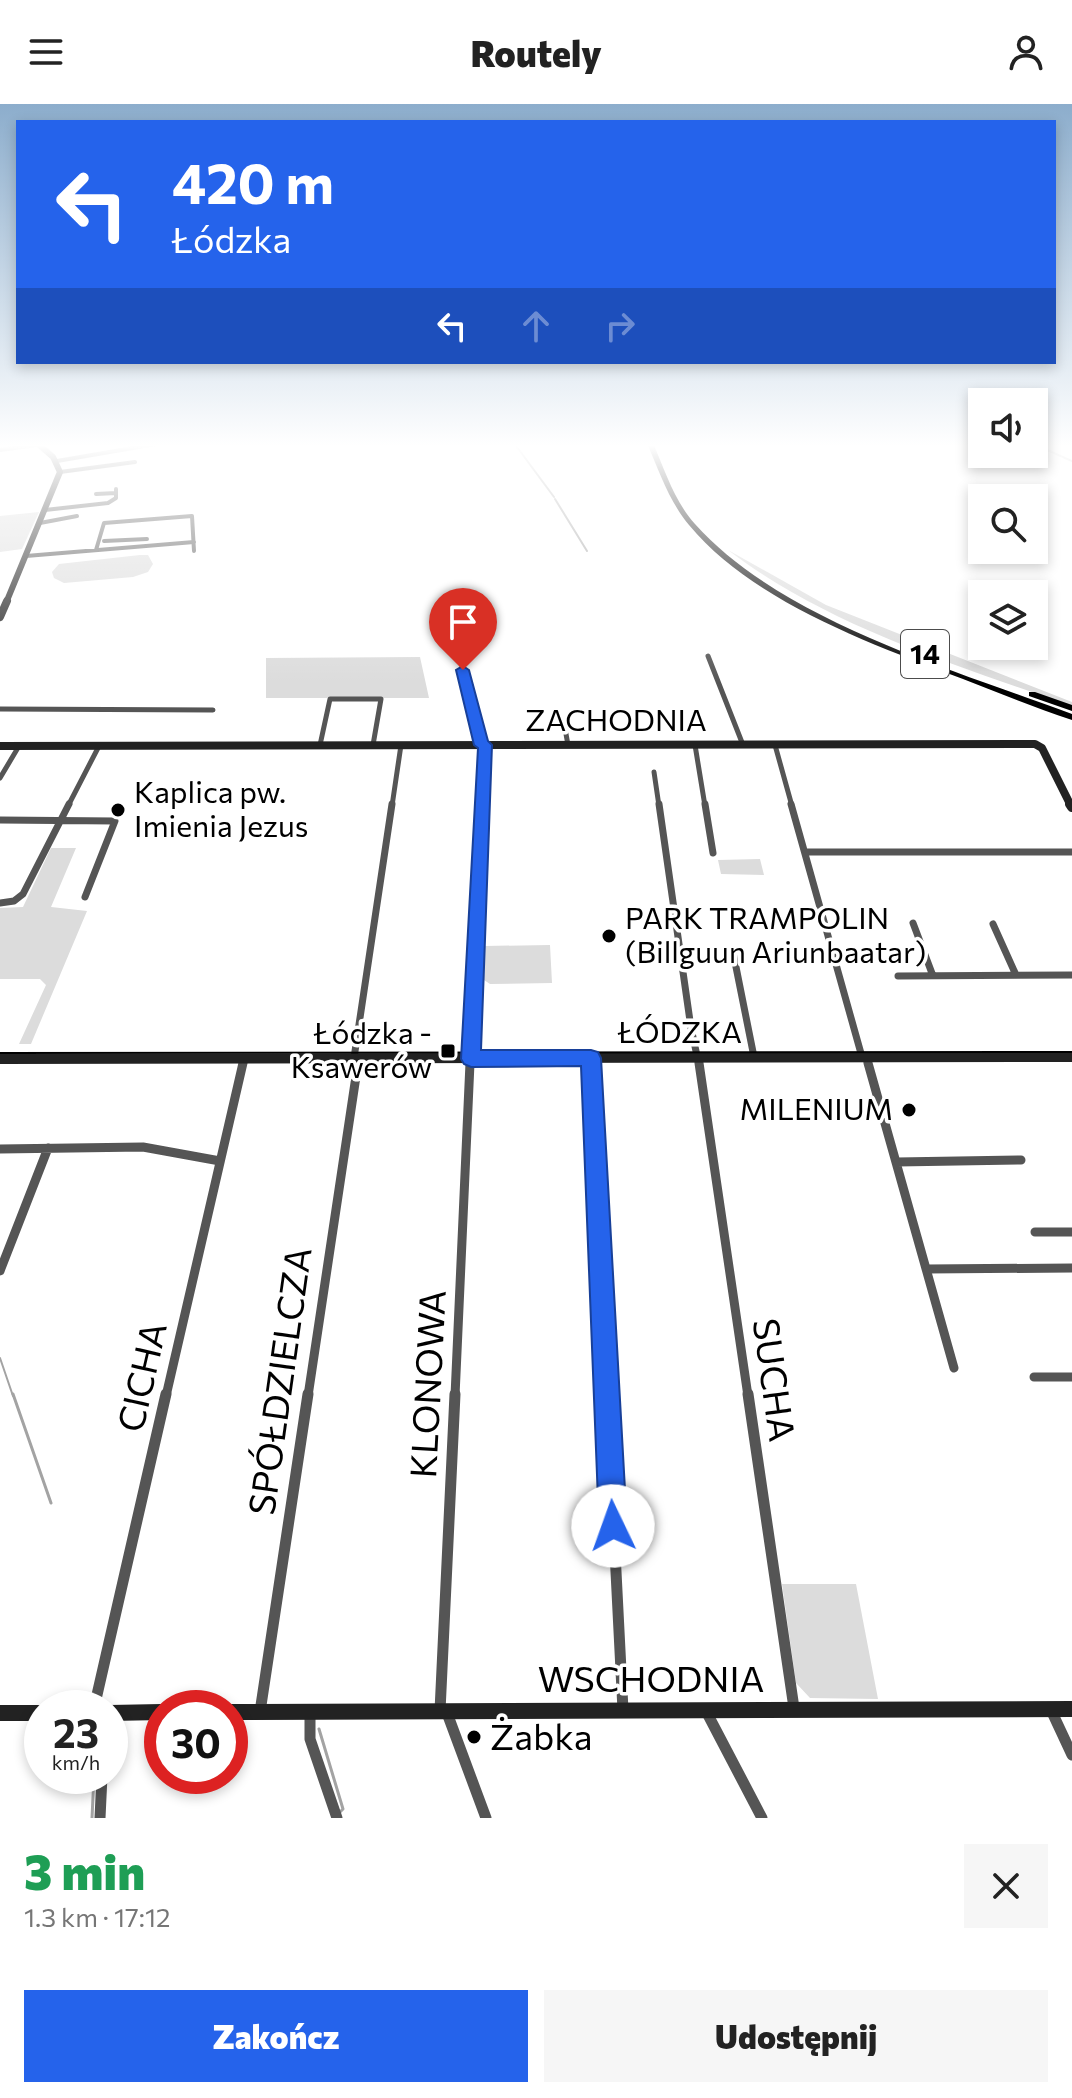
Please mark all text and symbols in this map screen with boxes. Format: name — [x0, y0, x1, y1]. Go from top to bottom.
icon: menu — [24, 30, 68, 74]
text: Routely — [470, 30, 602, 74]
icon: person — [1004, 30, 1048, 74]
text: 420 m — [172, 147, 334, 216]
icon: left — [40, 152, 144, 256]
text: Łódzka — [172, 216, 291, 260]
icon: left — [430, 304, 474, 348]
icon: ahead — [514, 304, 558, 348]
icon: right — [598, 304, 642, 348]
map controls — [968, 388, 1048, 660]
button: sound — [968, 388, 1048, 468]
button: search — [968, 484, 1048, 564]
button: layers — [968, 580, 1048, 660]
pin — [429, 588, 497, 670]
icon: arrive — [441, 600, 485, 644]
road number: 14 — [901, 630, 949, 678]
street label: ZACHODNIA — [525, 700, 707, 737]
place label: Kaplica pw. Imienia Jezus — [134, 772, 308, 843]
marker: Kaplica pw. Imienia Jezus — [109, 801, 127, 819]
place label: PARK TRAMPOLIN (Billguun Ariunbaatar) — [625, 898, 926, 969]
marker: PARK TRAMPOLIN (Billguun Ariunbaatar) — [600, 927, 618, 945]
street label: ŁÓDZKA — [617, 1012, 742, 1049]
place label: Łódzka - Ksawerów — [291, 1013, 432, 1084]
marker: Łódzka - Ksawerów — [439, 1042, 457, 1060]
place label: MILENIUM — [740, 1089, 893, 1126]
marker: MILENIUM — [900, 1101, 918, 1119]
street label: SPÓŁDZIELCZA — [237, 1244, 319, 1517]
street label: KLONOWA — [399, 1289, 453, 1479]
street label: SUCHA — [746, 1315, 806, 1444]
street label: CICHA — [106, 1317, 174, 1436]
position arrow — [571, 1484, 655, 1568]
street label: WSCHODNIA — [538, 1655, 764, 1699]
speed limit sign: 30 — [144, 1690, 248, 1794]
text: 23 — [53, 1707, 99, 1756]
place label: Żabka — [490, 1713, 593, 1757]
marker: Żabka — [465, 1728, 483, 1746]
text: km/h — [52, 1750, 100, 1774]
text: 3 min — [24, 1841, 145, 1900]
button: close — [964, 1844, 1048, 1928]
text: 1.3 km · 17:12 — [24, 1901, 170, 1932]
button: Zakończ — [24, 1990, 528, 2082]
button: Udostępnij — [544, 1990, 1048, 2082]

